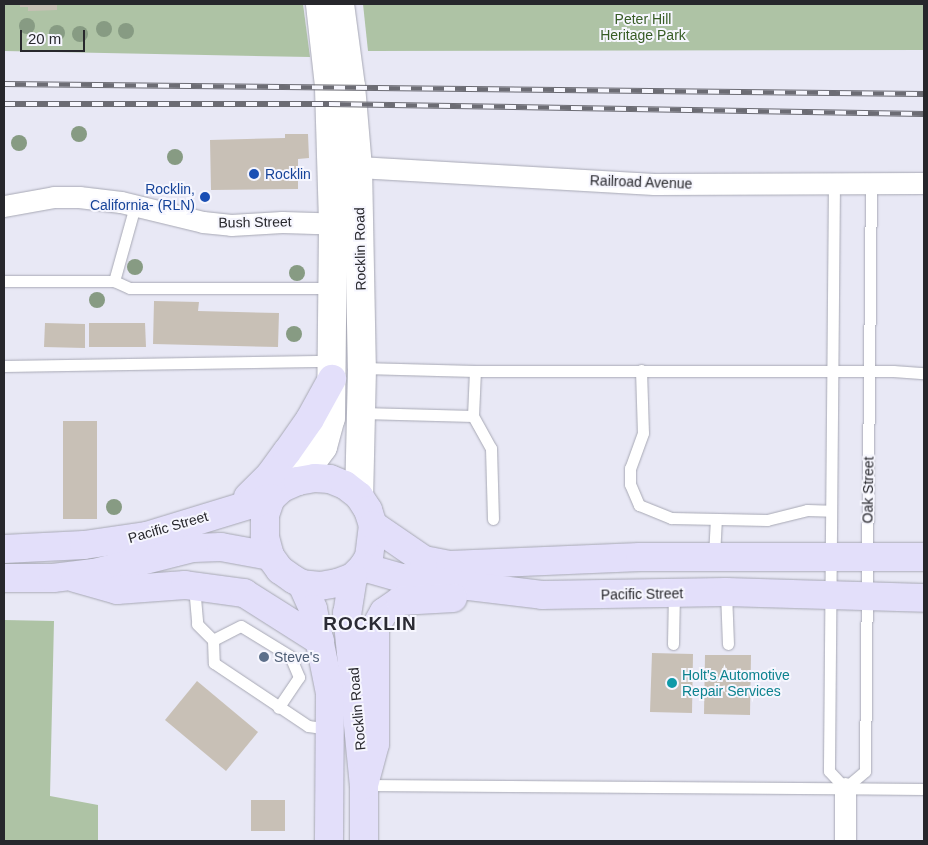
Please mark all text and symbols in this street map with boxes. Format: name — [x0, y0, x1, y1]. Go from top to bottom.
park label: Peter Hill Heritage Park — [600, 11, 686, 44]
scale bar — [22, 20, 88, 52]
text: 20 m — [28, 30, 61, 47]
place label: Rocklin — [265, 166, 311, 182]
marker: Rocklin — [247, 167, 261, 181]
street label: Railroad Avenue — [589, 172, 693, 192]
place label: Rocklin, California- (RLN) — [90, 181, 195, 213]
marker: Rocklin, California- (RLN) — [199, 191, 211, 203]
street label: Rocklin Road — [351, 207, 369, 291]
street label: Bush Street — [218, 213, 292, 231]
street label: Oak Street — [859, 456, 877, 524]
street label: Pacific Street — [126, 508, 210, 546]
street label: Pacific Street — [601, 585, 683, 603]
district label: ROCKLIN — [322, 613, 418, 635]
place label: Steve's — [274, 649, 319, 665]
marker: Steve's — [258, 651, 270, 663]
street label: Rocklin Road — [345, 667, 369, 751]
place label: Holt's Automotive Repair Services — [682, 667, 790, 700]
marker: Holt's Automotive Repair Services — [666, 677, 678, 689]

